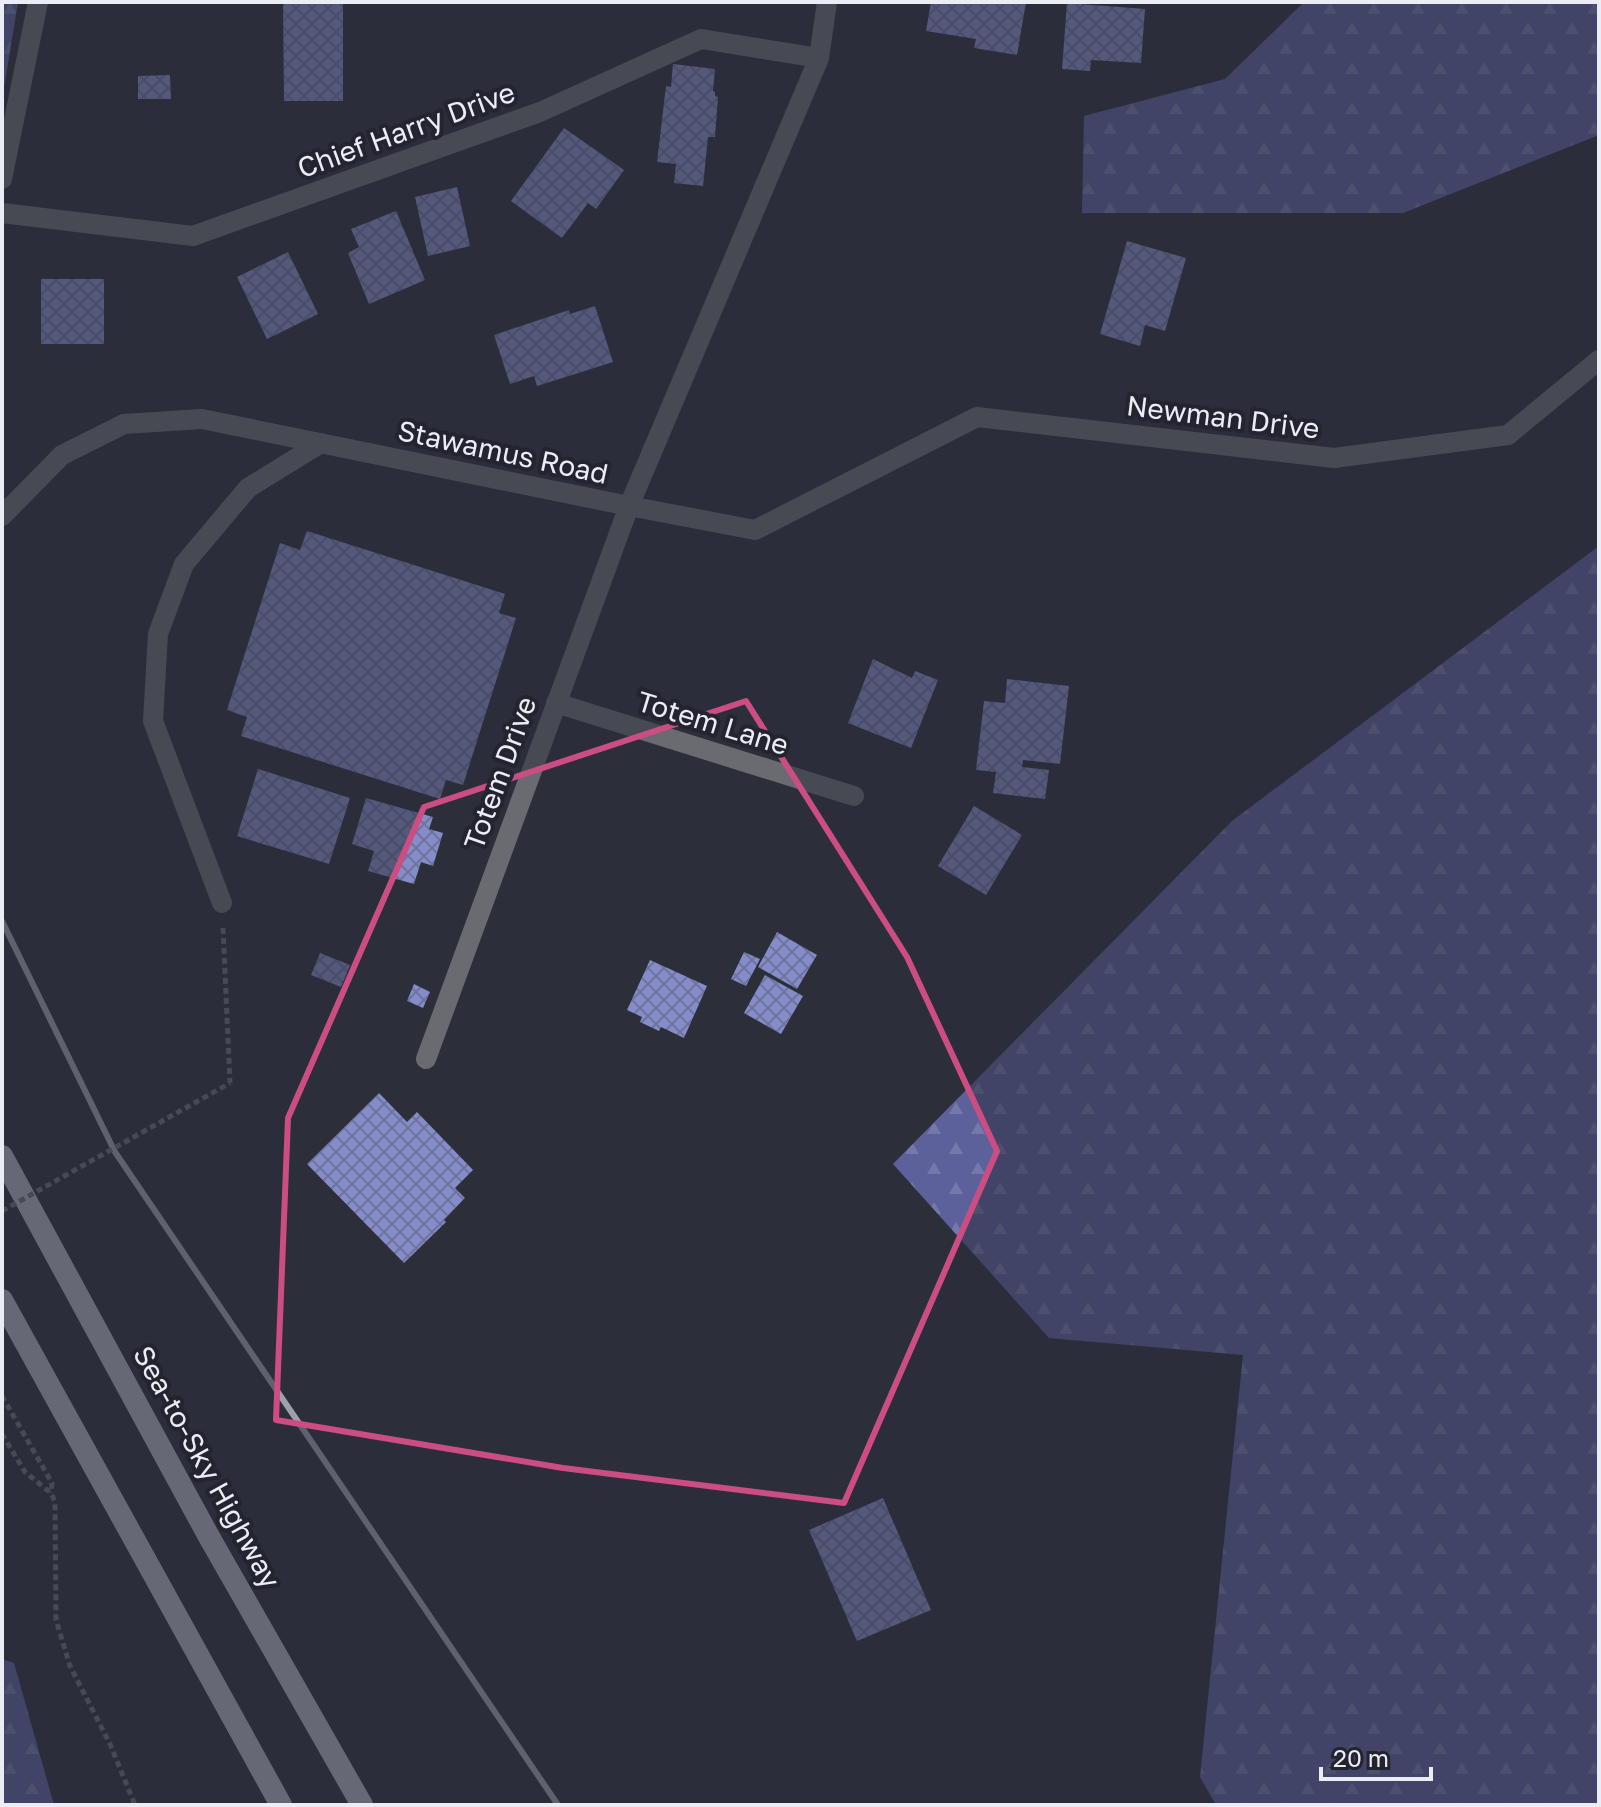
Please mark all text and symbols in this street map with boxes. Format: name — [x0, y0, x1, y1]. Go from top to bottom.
street label: Chief Harry Drive — [293, 75, 519, 184]
street label: Newman Drive — [1125, 388, 1321, 445]
street label: Stawamus Road — [395, 413, 611, 490]
street label: Totem Lane — [634, 684, 793, 761]
street label: Totem Drive — [457, 692, 542, 854]
street label: Sea-to-Sky Highway — [127, 1340, 288, 1594]
scale bar — [1321, 1731, 1431, 1781]
text: 20 m — [1333, 1743, 1389, 1772]

